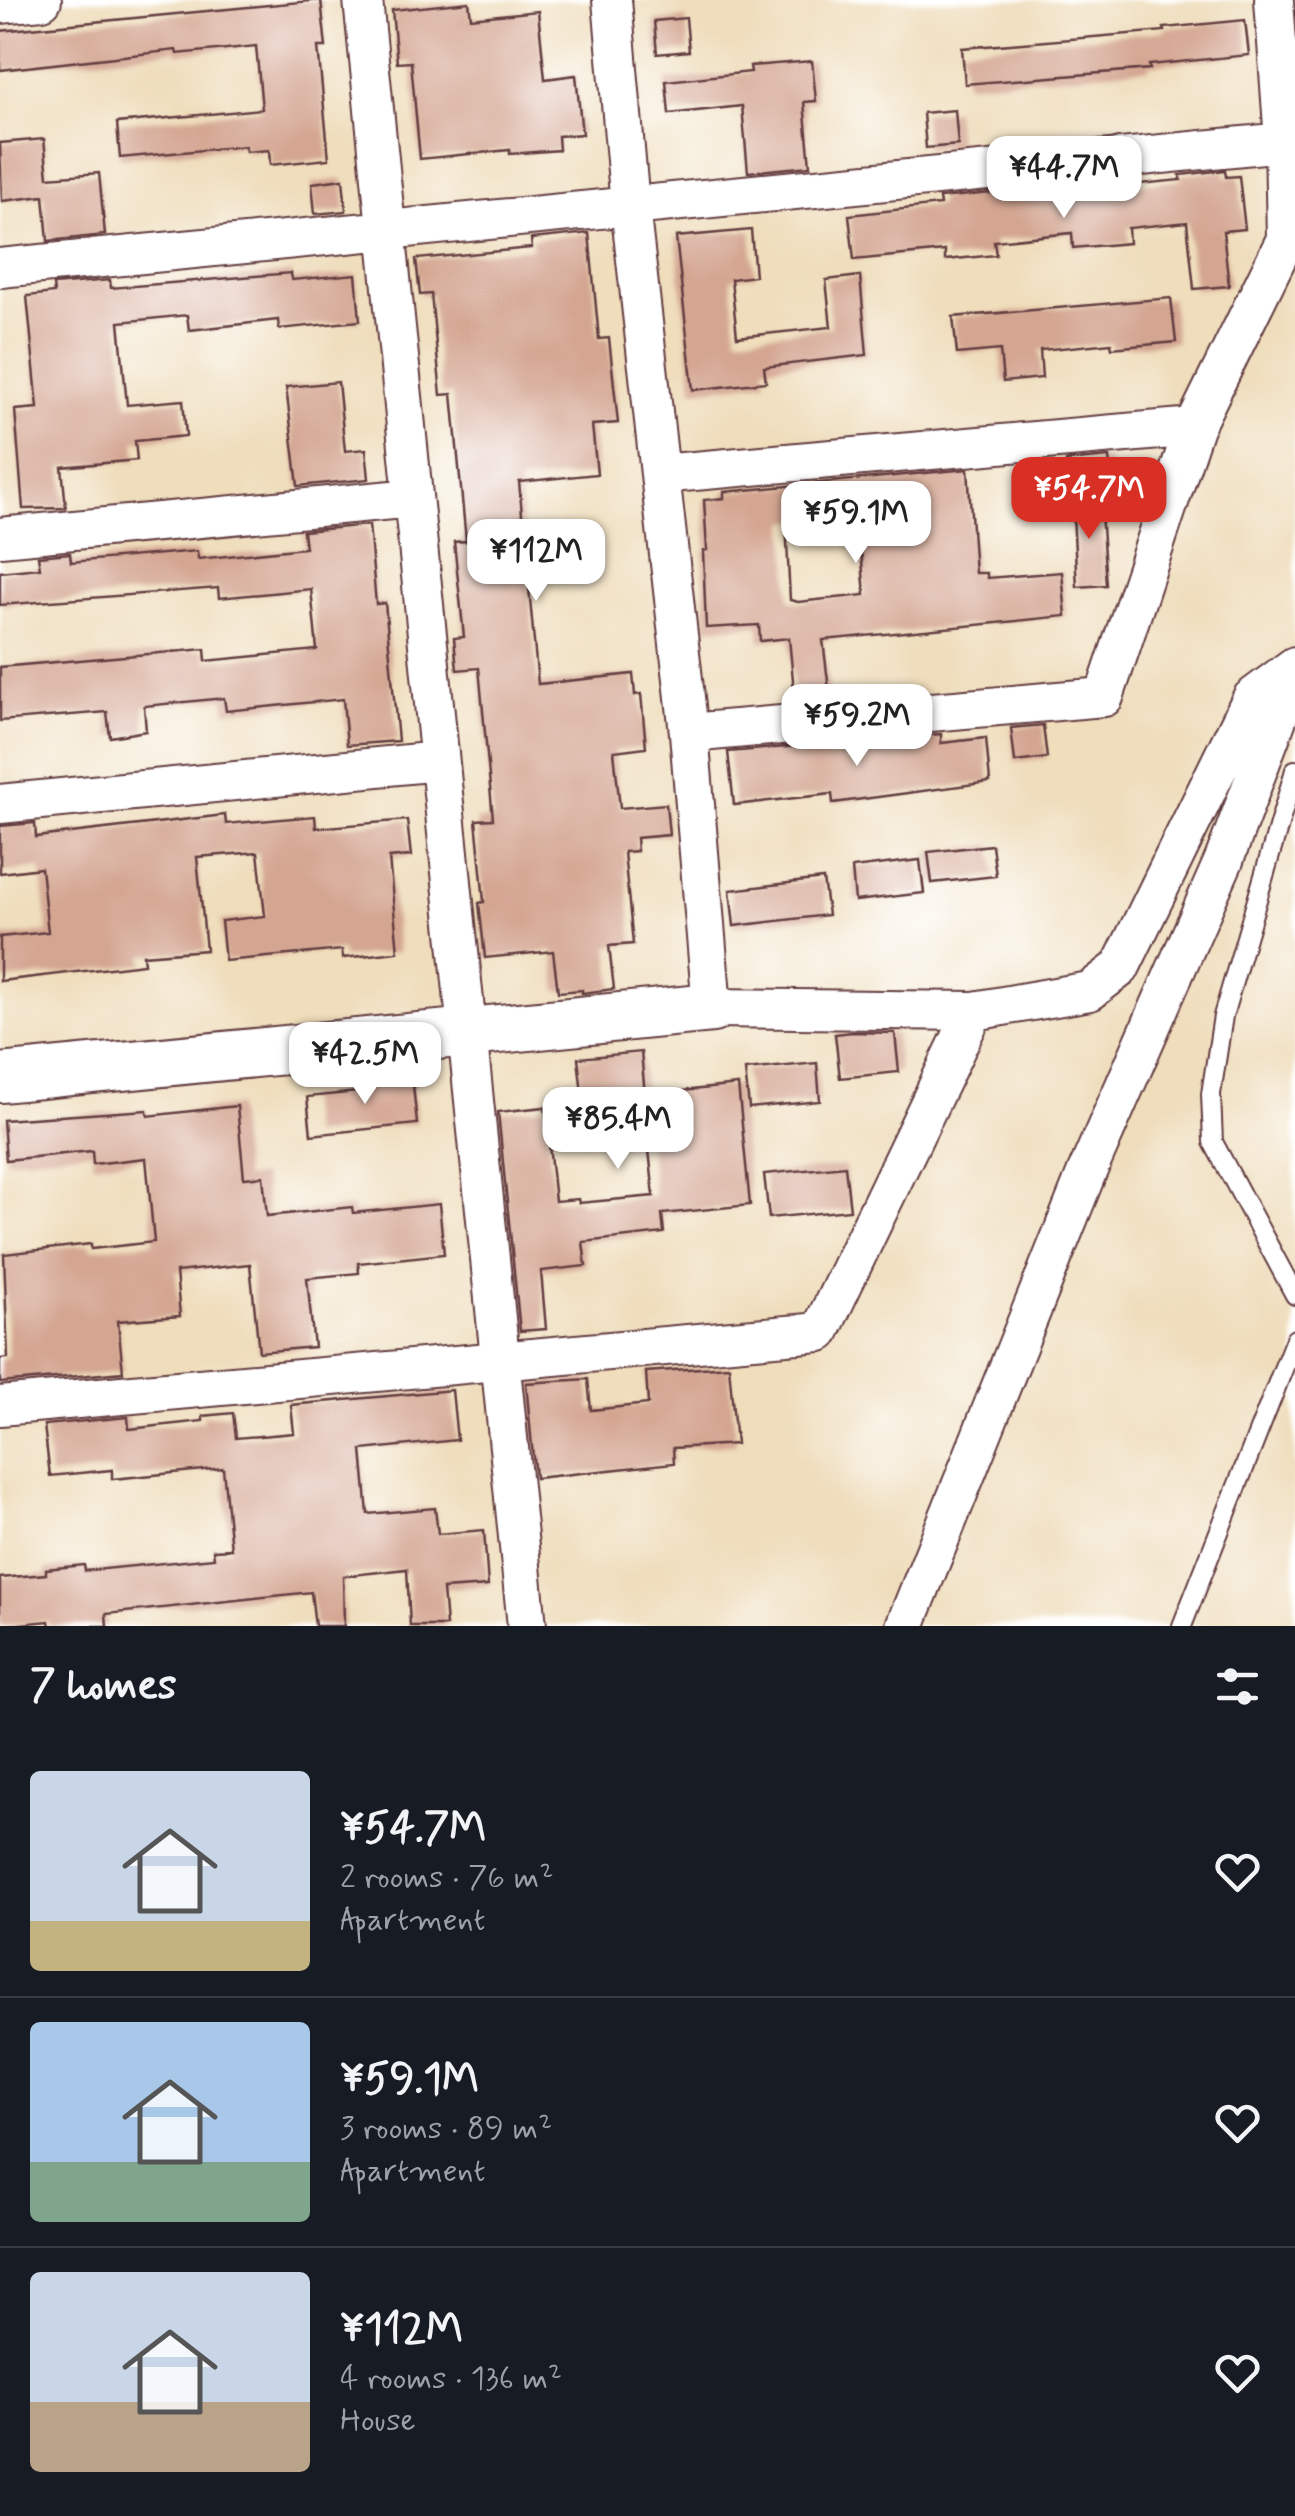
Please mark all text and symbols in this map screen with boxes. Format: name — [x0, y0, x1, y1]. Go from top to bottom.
pin: ¥44.7M — [983, 136, 1145, 221]
text: ¥44.7M — [1009, 147, 1119, 189]
pin: ¥54.7M — [1008, 457, 1170, 542]
text: ¥54.7M — [1033, 468, 1145, 510]
pin: ¥59.1M — [775, 481, 937, 566]
text: ¥59.1M — [803, 492, 909, 534]
pin: ¥112M — [466, 519, 606, 604]
text: ¥112M — [489, 530, 583, 572]
pin: ¥59.2M — [776, 684, 938, 769]
text: ¥59.2M — [803, 695, 911, 737]
pin: ¥42.5M — [284, 1022, 446, 1107]
text: ¥42.5M — [311, 1033, 419, 1075]
pin: ¥85.4M — [537, 1087, 699, 1172]
text: ¥85.4M — [565, 1098, 671, 1140]
text: 7 homes — [30, 1659, 177, 1714]
icon: filters — [1210, 1659, 1265, 1714]
text: ¥54.7M — [340, 1802, 486, 1857]
icon: home — [110, 1811, 230, 1931]
icon: heart — [1210, 1844, 1265, 1899]
text: 2 rooms · 76 m² — [340, 1857, 553, 1899]
text: Apartment — [340, 1899, 485, 1941]
text: ¥59.1M — [340, 2053, 479, 2108]
icon: home — [110, 2062, 230, 2182]
icon: heart — [1210, 2095, 1265, 2150]
text: 3 rooms · 89 m² — [340, 2108, 552, 2150]
text: Apartment — [340, 2150, 485, 2192]
text: ¥112M — [340, 2303, 463, 2358]
icon: home — [110, 2312, 230, 2432]
icon: heart — [1210, 2345, 1265, 2400]
text: 4 rooms · 136 m² — [340, 2358, 562, 2400]
text: House — [340, 2400, 416, 2442]

